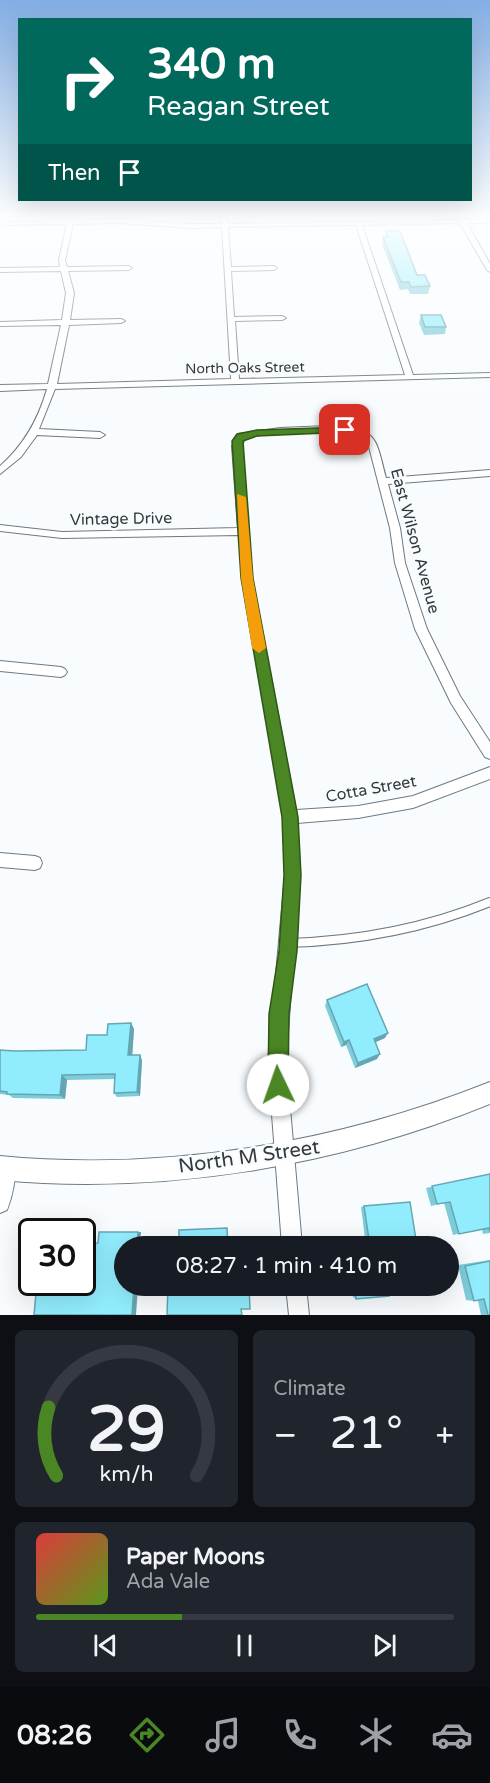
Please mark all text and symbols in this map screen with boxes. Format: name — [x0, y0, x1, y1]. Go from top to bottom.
text: 340 m — [147, 39, 276, 90]
icon: right — [48, 42, 126, 120]
text: Reagan Street — [147, 90, 330, 123]
icon: arrive — [113, 156, 146, 189]
text: Then — [48, 160, 101, 186]
street label: North Oaks Street — [185, 358, 306, 378]
pin — [319, 404, 370, 455]
icon: arrive — [328, 413, 361, 446]
street label: East Wilson Avenue — [386, 466, 444, 616]
street label: Vintage Drive — [70, 508, 172, 530]
street label: Cotta Street — [324, 771, 418, 807]
position arrow — [246, 1053, 310, 1117]
street label: North M Street — [177, 1135, 321, 1179]
speed limit sign: 30 — [18, 1218, 96, 1296]
text: 08:27 · 1 min · 410 m — [176, 1253, 397, 1279]
text: Climate — [274, 1377, 346, 1401]
text: 29 — [87, 1393, 165, 1468]
text: 21° — [329, 1407, 403, 1461]
text: − — [274, 1416, 297, 1455]
text: + — [435, 1416, 454, 1455]
text: km/h — [99, 1461, 153, 1487]
text: Paper Moons — [126, 1544, 265, 1570]
text: Ada Vale — [126, 1570, 210, 1594]
icon: previous — [89, 1629, 122, 1662]
icon: pause — [228, 1629, 261, 1662]
icon: next — [368, 1629, 401, 1662]
icon: directions — [126, 1714, 168, 1756]
icon: music — [202, 1714, 244, 1756]
icon: phone — [279, 1714, 321, 1756]
icon: climate — [355, 1714, 397, 1756]
icon: car — [431, 1714, 473, 1756]
text: 08:26 — [17, 1719, 92, 1752]

